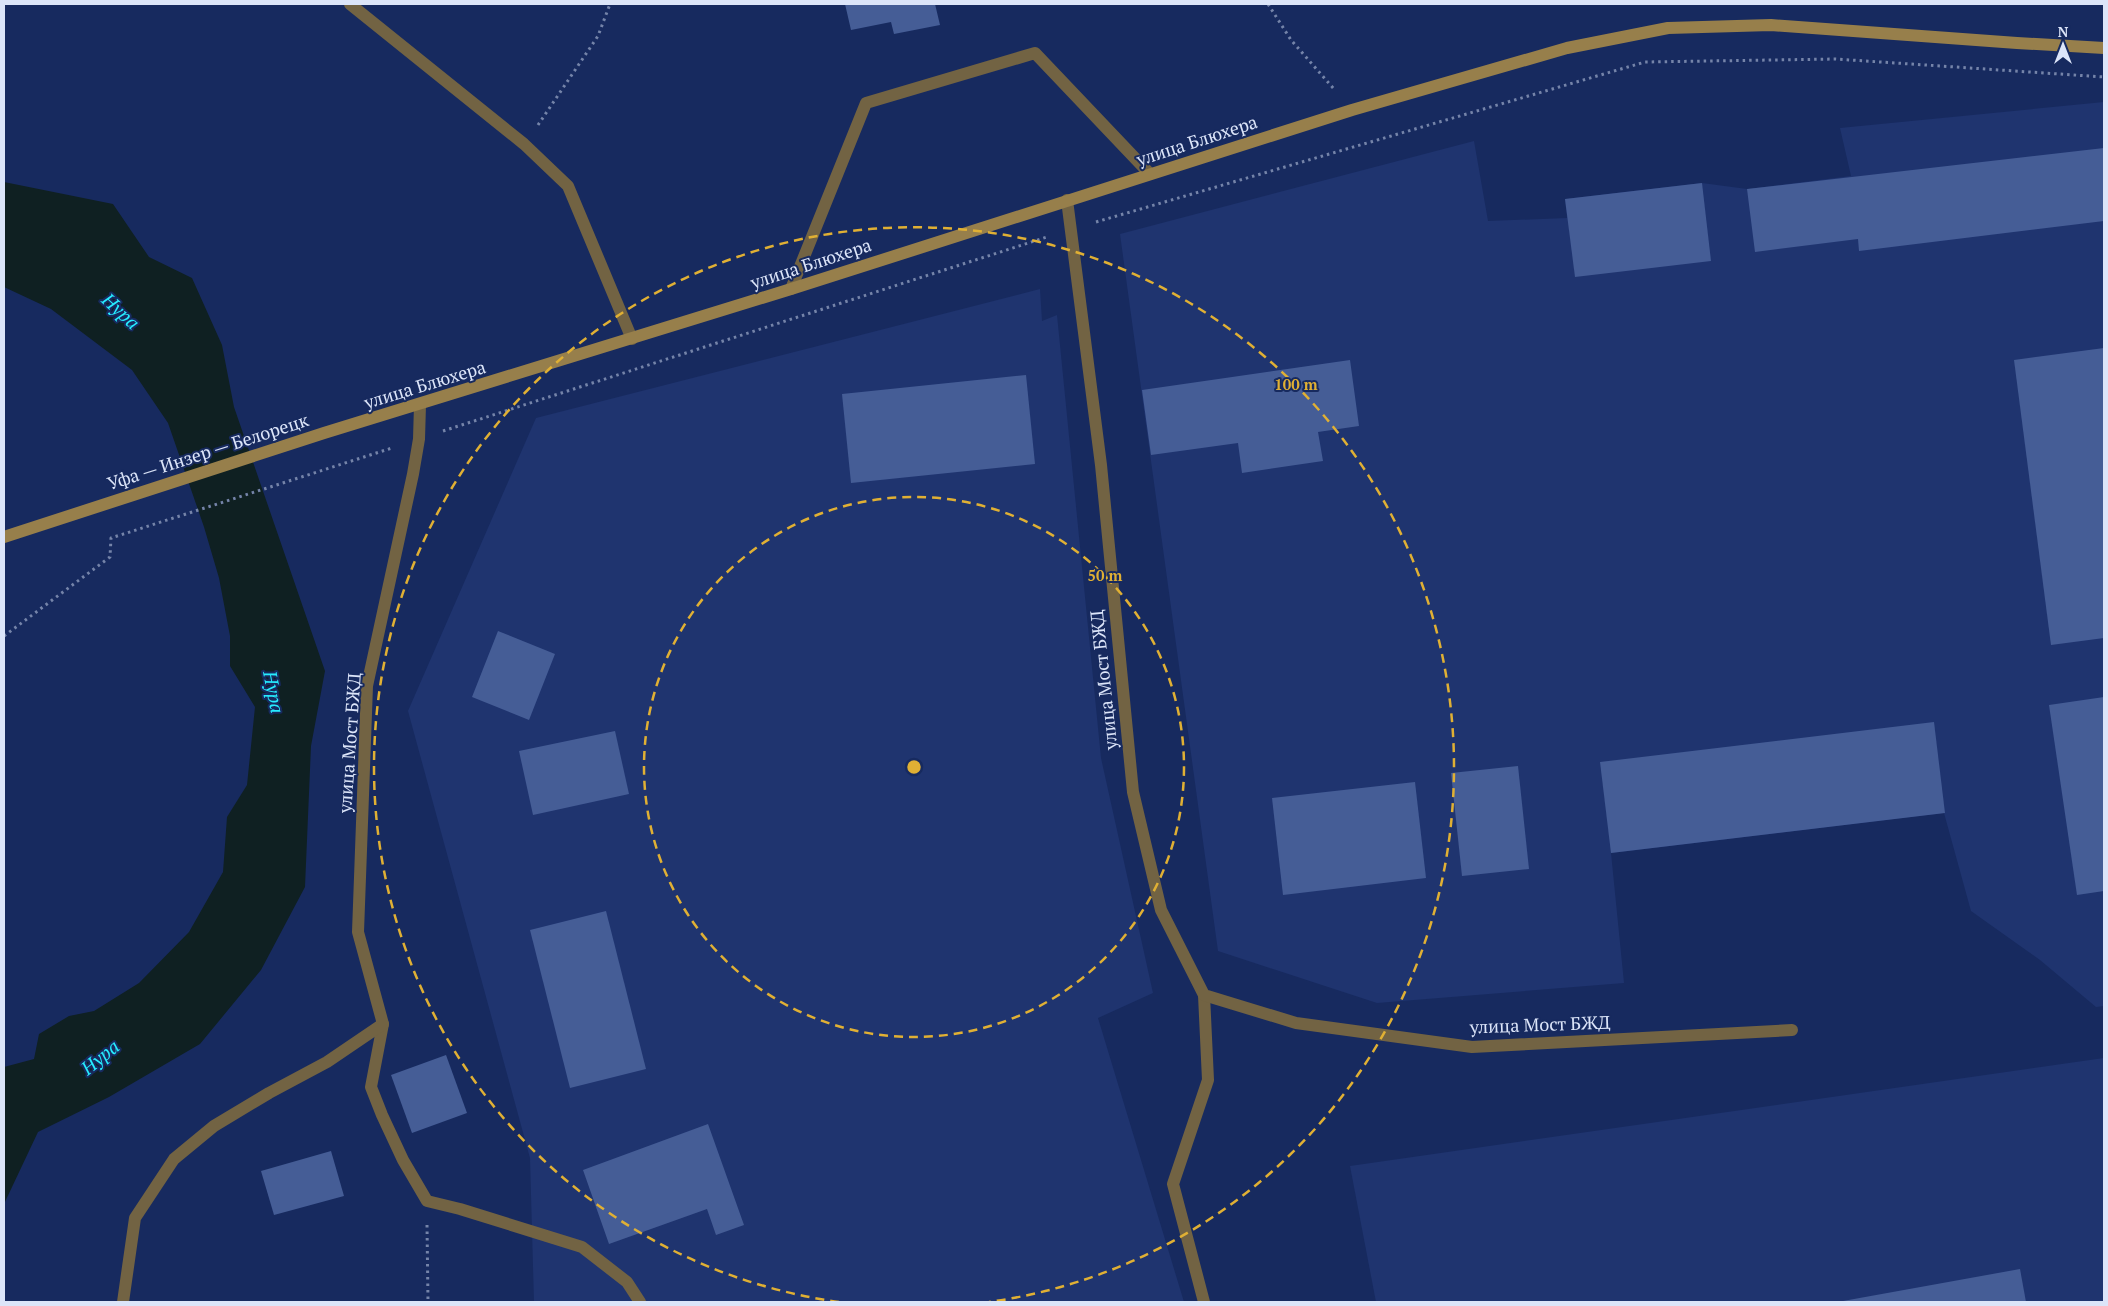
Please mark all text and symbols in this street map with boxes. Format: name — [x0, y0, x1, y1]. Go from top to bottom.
north arrow — [2038, 20, 2088, 70]
text: N — [2058, 22, 2069, 41]
street label: улица Блюхера — [1132, 109, 1260, 171]
street label: улица Блюхера — [746, 232, 874, 294]
water label: Нура — [96, 286, 146, 334]
street label: улица Блюхера — [360, 354, 488, 414]
text: 100 m — [1274, 374, 1318, 394]
street label: Уфа — Инзер — Белорецк — [104, 407, 311, 495]
text: 50 m — [1088, 565, 1123, 585]
street label: улица Мост БЖД — [1084, 608, 1122, 752]
water label: Нура — [258, 668, 291, 715]
street label: улица Мост БЖД — [332, 671, 366, 815]
centre of rings — [905, 758, 923, 776]
street label: улица Мост БЖД — [1468, 1010, 1611, 1038]
water label: Нура — [74, 1033, 124, 1080]

